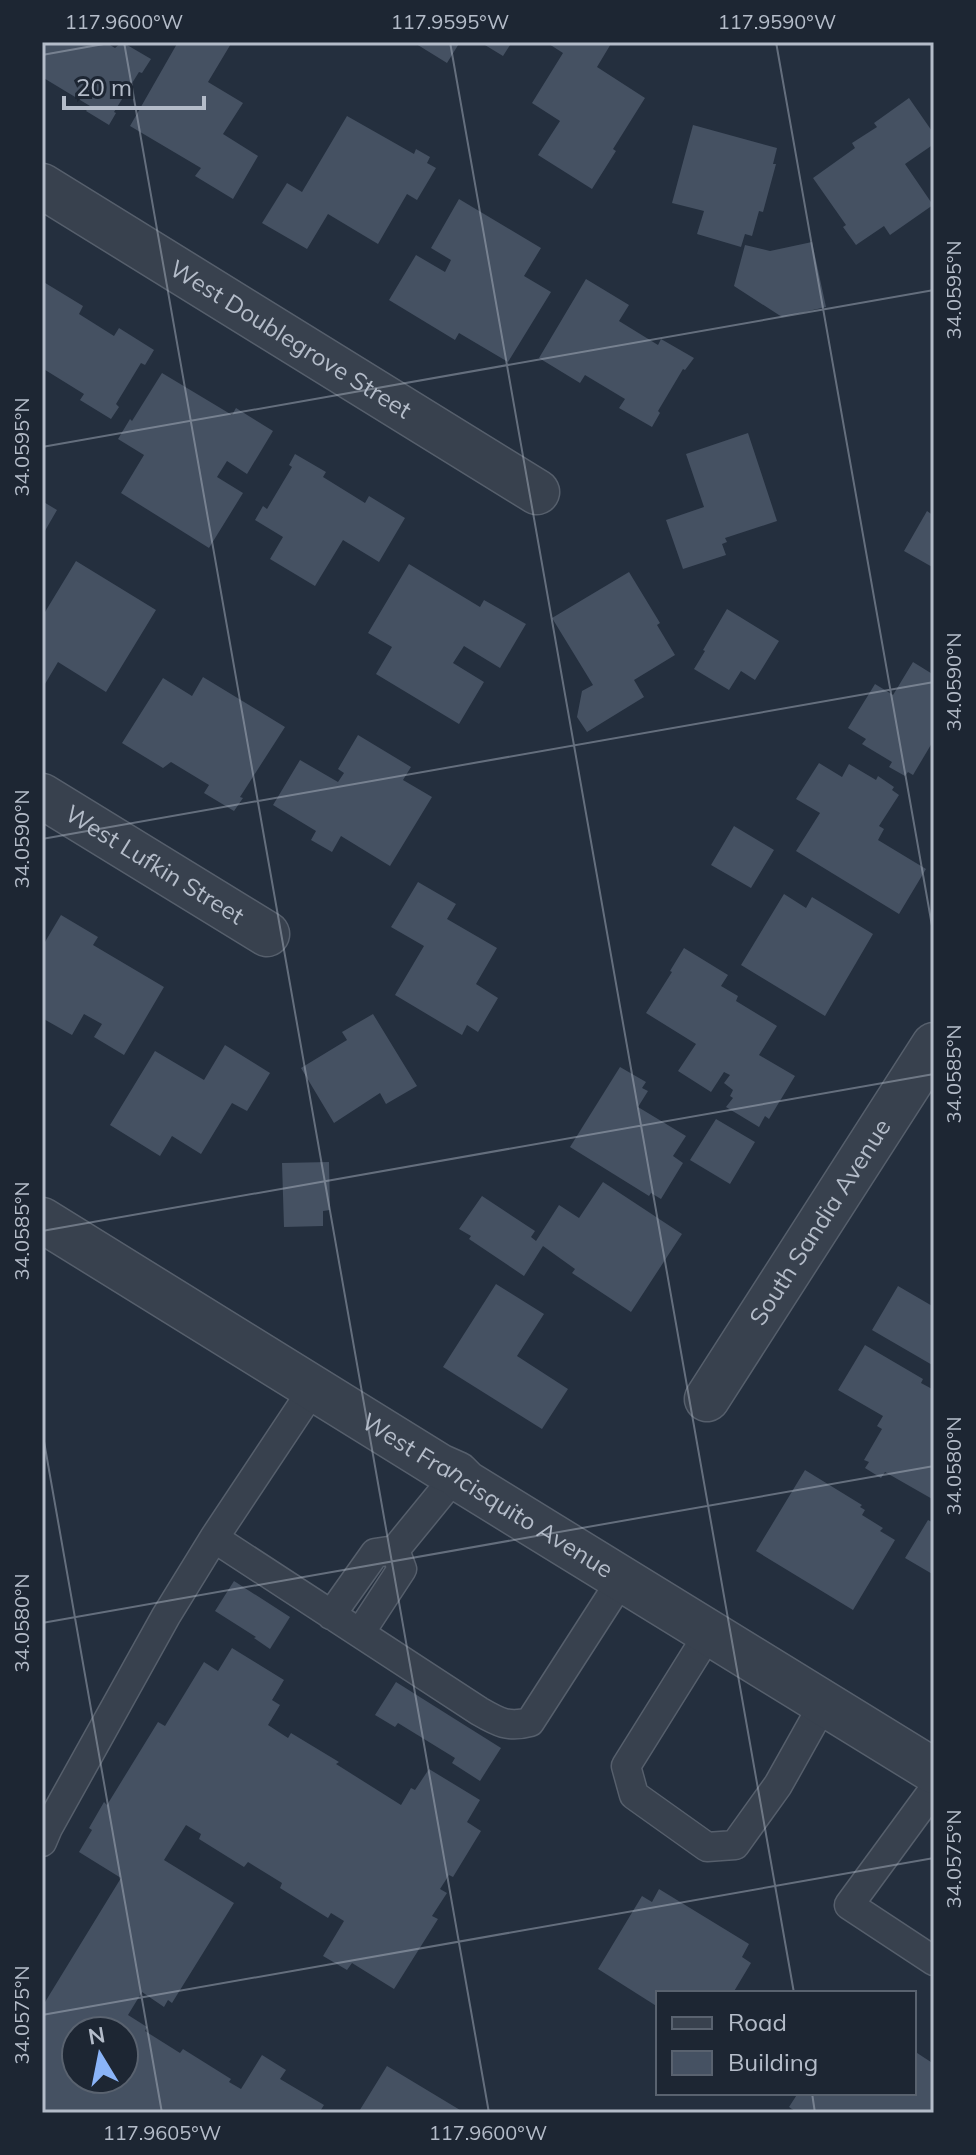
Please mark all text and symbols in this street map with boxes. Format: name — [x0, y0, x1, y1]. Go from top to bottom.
text: 117.9600°W — [65, 9, 183, 34]
text: 117.9595°W — [391, 9, 509, 34]
text: 117.9590°W — [718, 9, 836, 34]
scale bar — [64, 60, 204, 110]
text: 20 m — [76, 72, 132, 102]
text: 34.0595°N — [941, 241, 966, 339]
street label: West Doublegrove Street — [165, 253, 417, 425]
text: 34.0595°N — [9, 398, 34, 496]
text: 34.0590°N — [941, 633, 966, 731]
text: 34.0590°N — [9, 790, 34, 888]
street label: West Lufkin Street — [60, 798, 250, 930]
text: 34.0585°N — [941, 1025, 966, 1123]
street label: South Sandia Avenue — [742, 1113, 897, 1330]
text: 34.0585°N — [9, 1182, 34, 1280]
street label: West Francisquito Avenue — [357, 1406, 619, 1584]
text: 34.0580°N — [941, 1417, 966, 1515]
text: 34.0580°N — [9, 1574, 34, 1672]
text: 34.0575°N — [941, 1810, 966, 1908]
text: 34.0575°N — [9, 1966, 34, 2064]
legend — [656, 1991, 916, 2095]
text: Road — [728, 2007, 787, 2037]
north arrow — [60, 2015, 140, 2095]
text: N — [86, 2020, 107, 2051]
text: Building — [728, 2047, 818, 2077]
text: 117.9605°W — [103, 2120, 221, 2145]
text: 117.9600°W — [429, 2120, 547, 2145]

